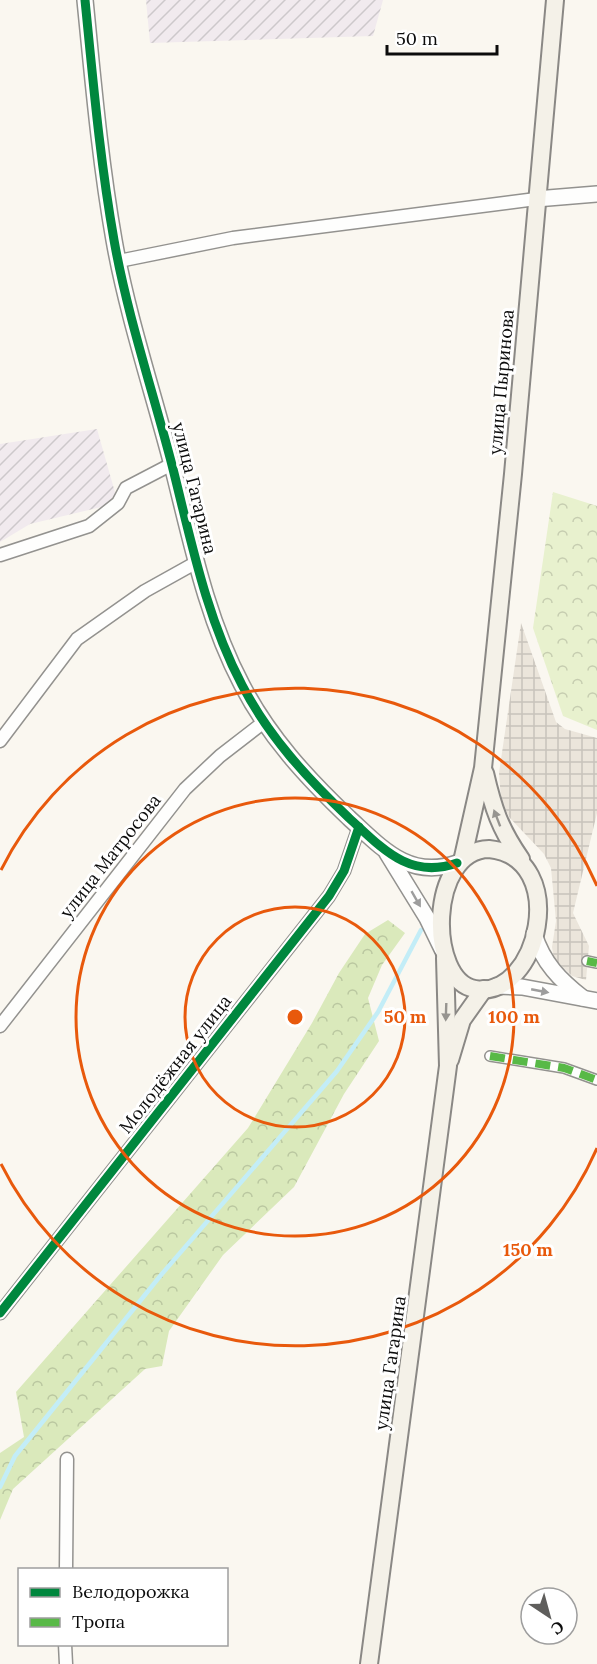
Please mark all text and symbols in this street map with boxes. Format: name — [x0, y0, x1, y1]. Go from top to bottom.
scale bar — [387, 18, 496, 56]
text: 50 m — [396, 27, 438, 50]
street label: улица Пыринова — [483, 308, 519, 456]
street label: улица Гагарина — [167, 420, 223, 556]
street label: улица Матросова — [54, 789, 166, 923]
one-way arrow — [491, 808, 501, 826]
one-way arrow — [411, 891, 421, 908]
one-way arrow — [531, 987, 550, 996]
street label: Молодёжная улица — [114, 990, 236, 1138]
one-way arrow — [442, 1003, 451, 1022]
text: 50 m — [384, 1005, 427, 1028]
text: 100 m — [488, 1005, 540, 1028]
centre of rings — [285, 1007, 305, 1027]
text: 150 m — [503, 1238, 553, 1261]
street label: улица Гагарина — [369, 1294, 411, 1432]
legend — [18, 1568, 228, 1646]
text: Велодорожка — [72, 1580, 190, 1603]
north arrow — [519, 1586, 579, 1646]
text: Тропа — [72, 1610, 125, 1633]
text: С — [547, 1617, 568, 1639]

